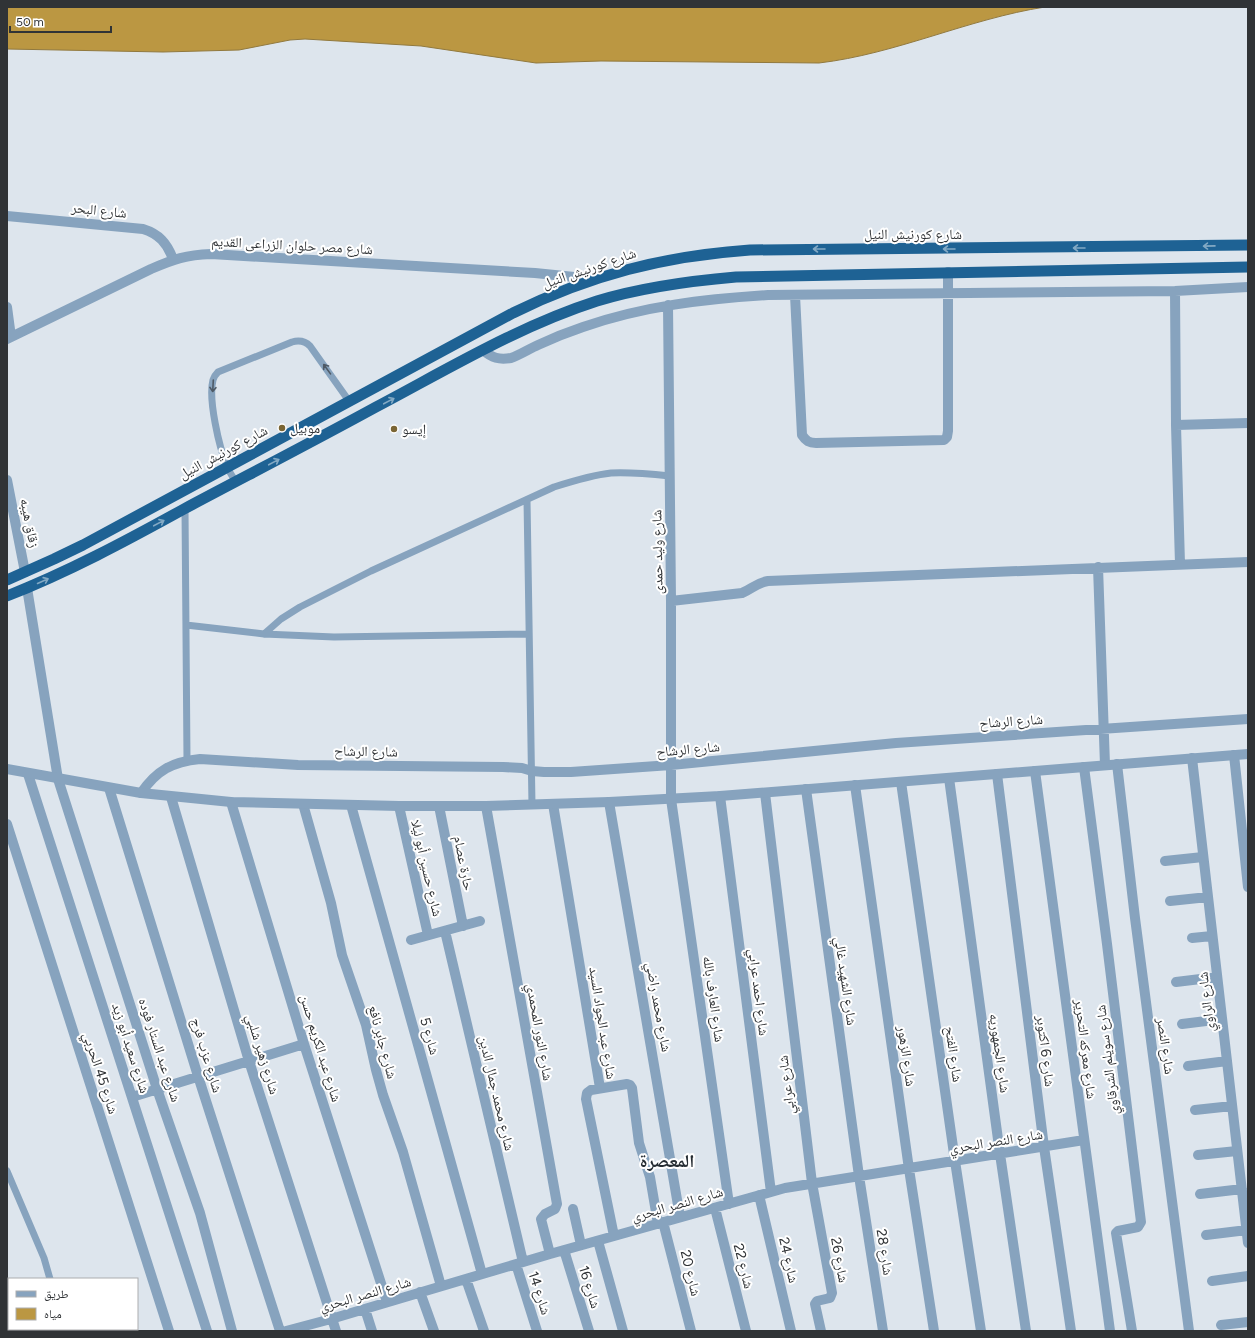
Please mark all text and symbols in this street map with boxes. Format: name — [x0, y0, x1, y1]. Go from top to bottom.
scale bar — [10, 8, 111, 34]
text: 50 m — [16, 15, 44, 29]
street label: شارع البحر — [69, 199, 127, 223]
street label: شارع كورنيش النيل — [864, 226, 962, 244]
street label: شارع مصر حلوان الزراعى القديم — [211, 233, 373, 259]
one-way arrow — [1203, 242, 1216, 250]
street label: شارع كورنيش النيل — [540, 244, 639, 293]
one-way arrow — [1073, 244, 1086, 252]
one-way arrow — [813, 245, 826, 253]
one-way arrow — [943, 245, 956, 253]
one-way arrow — [322, 364, 331, 375]
one-way arrow — [209, 379, 217, 392]
one-way arrow — [382, 396, 394, 404]
place label: موبيل — [290, 420, 320, 437]
place label: إيسو — [402, 421, 426, 439]
street label: شارع كورنيش النيل — [176, 422, 271, 484]
marker: موبيل — [277, 423, 287, 433]
marker: إيسو — [389, 424, 399, 434]
one-way arrow — [268, 458, 280, 465]
street label: زقاق هيبه — [16, 497, 43, 549]
street label: شارع وليد حمدى — [648, 509, 668, 594]
one-way arrow — [153, 519, 165, 526]
one-way arrow — [37, 577, 49, 584]
street label: شارع الرشاح — [979, 711, 1043, 733]
street label: شارع الرشاح — [656, 738, 721, 762]
street label: شارع الرشاح — [334, 742, 398, 762]
street label: شارع حسين أبو ليلا — [406, 818, 446, 918]
street label: حارة عصام — [449, 834, 477, 892]
street label: شارع الشهيد غالي — [828, 936, 860, 1027]
street label: شارع احمد عرابي — [742, 947, 772, 1037]
street label: شارع العارف بالله — [698, 955, 728, 1043]
street label: شارع محمد راضي — [640, 961, 675, 1054]
street label: شارع عبد الجواد السيد — [584, 966, 620, 1081]
street label: شارع الراوي — [1194, 971, 1221, 1033]
street label: شارع النور المحمدي — [520, 982, 556, 1082]
street label: شارع عبد الكريم حسن — [295, 992, 345, 1104]
street label: شارع عبد الستار فوده — [134, 996, 184, 1105]
street label: شارع معركه التحرير — [1070, 997, 1100, 1100]
street label: شارع سعيد أبو زيد — [107, 1001, 153, 1096]
street label: شارع جابر نافع — [364, 1003, 400, 1081]
street label: شارع سويلم الشرقاوي — [1092, 1004, 1125, 1116]
street label: شارع زهير شلبي — [240, 1012, 283, 1097]
street label: شارع الجمهوريه — [985, 1012, 1013, 1094]
street label: شارع 6 اكتوبر — [1032, 1013, 1058, 1088]
street label: شارع 5 — [415, 1015, 443, 1057]
street label: شارع عزب فرج — [186, 1016, 226, 1095]
street label: شارع النصر — [1152, 1016, 1178, 1076]
street label: شارع الزهور — [893, 1024, 919, 1088]
street label: شارع الفتح — [940, 1025, 966, 1083]
street label: شارع 45 الحربي — [77, 1030, 122, 1117]
street label: شارع محمد جمال الدين — [474, 1034, 518, 1153]
street label: شارع عرابي — [774, 1054, 801, 1116]
street label: شارع النصر البحري — [948, 1126, 1044, 1160]
district label: المعصرة — [640, 1150, 694, 1172]
street label: شارع النصر البحري — [629, 1183, 726, 1228]
street label: شارع 28 — [871, 1228, 897, 1277]
street label: شارع 24 — [774, 1235, 802, 1285]
street label: شارع 26 — [826, 1236, 852, 1284]
street label: شارع 22 — [729, 1242, 757, 1291]
street label: شارع 20 — [676, 1248, 704, 1298]
street label: شارع 16 — [574, 1264, 604, 1311]
street label: شارع 14 — [524, 1269, 554, 1317]
street label: شارع النصر البحري — [317, 1273, 414, 1318]
legend — [8, 1278, 138, 1330]
text: طريق — [44, 1287, 69, 1301]
text: مياه — [44, 1307, 62, 1321]

